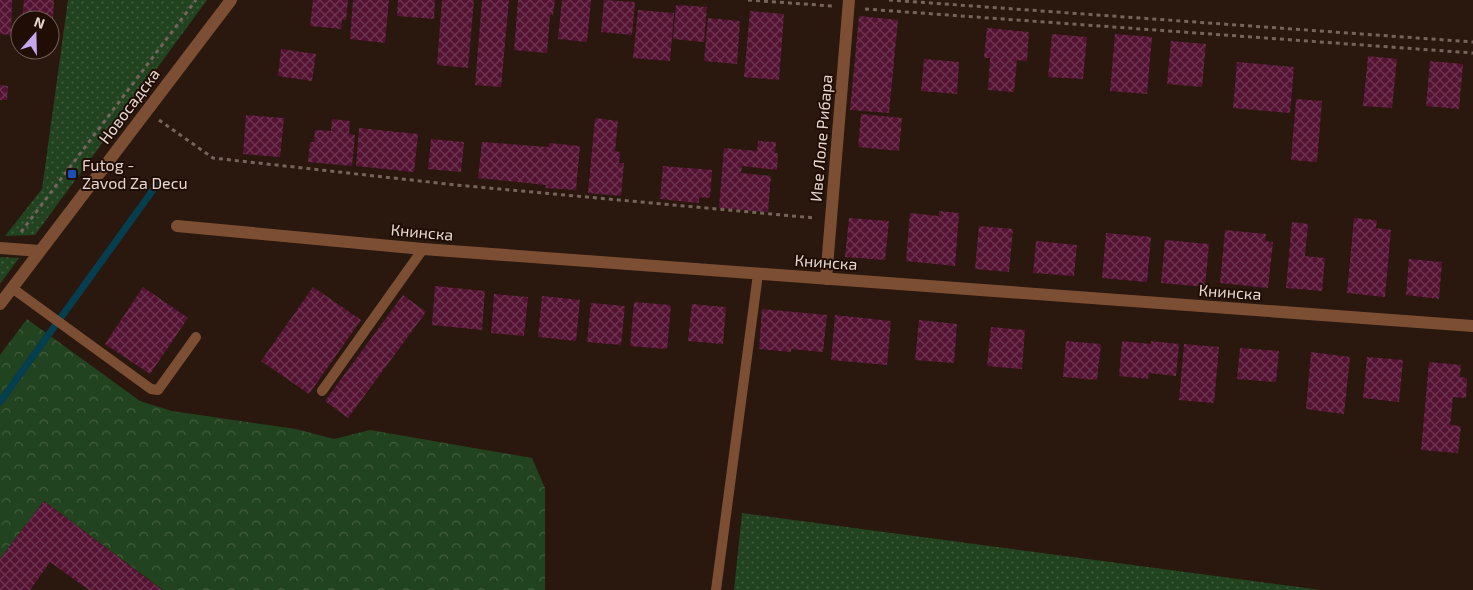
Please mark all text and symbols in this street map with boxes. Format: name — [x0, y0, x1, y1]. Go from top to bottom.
north arrow — [10, 10, 60, 60]
text: N — [32, 13, 47, 32]
street label: Новосадска — [94, 64, 163, 147]
street label: Иве Лоле Рибара — [805, 73, 836, 202]
place label: Futog - Zavod Za Decu — [82, 155, 188, 192]
marker: Futog - Zavod Za Decu — [66, 168, 78, 180]
street label: Книнска — [390, 219, 454, 244]
street label: Книнска — [794, 250, 858, 273]
street label: Книнска — [1198, 280, 1262, 303]

